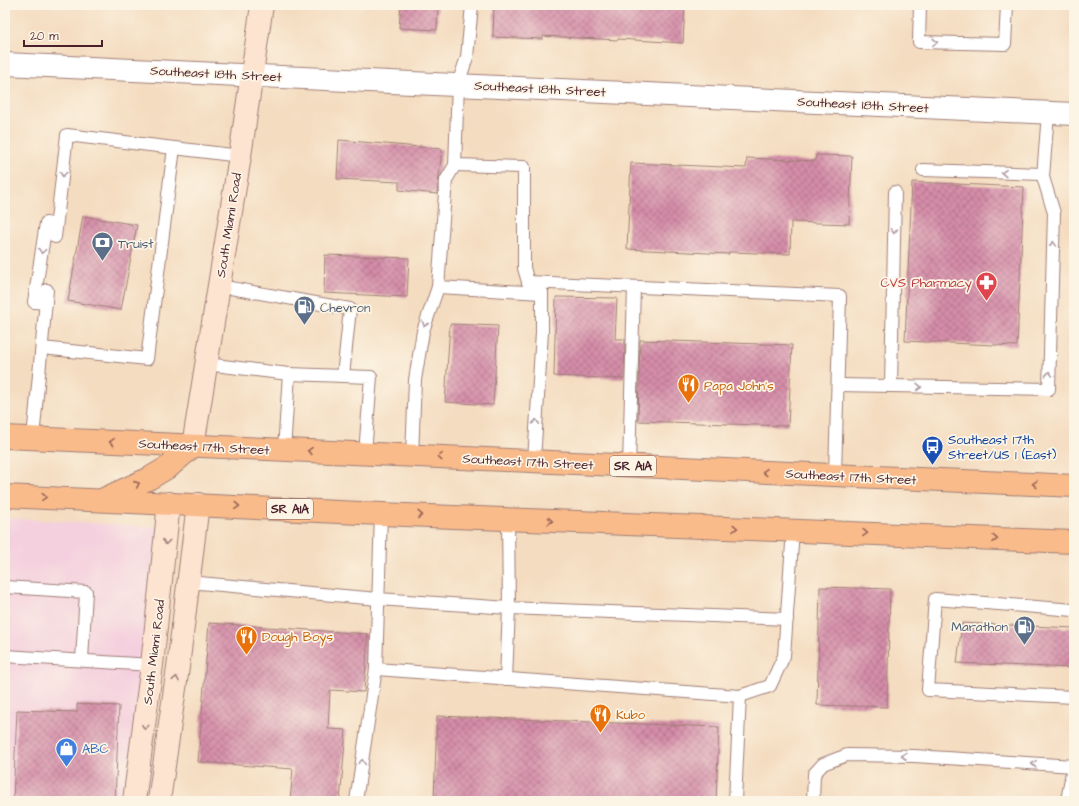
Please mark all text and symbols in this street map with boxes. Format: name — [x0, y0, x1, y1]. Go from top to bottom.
scale bar — [24, 22, 102, 48]
text: 20 m — [30, 28, 59, 45]
one-way arrow — [932, 38, 938, 47]
street label: Southeast 18th Street — [150, 62, 283, 86]
street label: Southeast 18th Street — [474, 77, 607, 101]
street label: Southeast 18th Street — [797, 93, 930, 117]
one-way arrow — [1001, 169, 1007, 177]
one-way arrow — [58, 171, 67, 177]
street label: South Miami Road — [212, 171, 246, 279]
one-way arrow — [890, 228, 898, 234]
bank icon: Truist — [89, 230, 115, 263]
place label: Truist — [118, 235, 154, 253]
one-way arrow — [1049, 241, 1058, 247]
one-way arrow — [38, 248, 47, 254]
pharmacy icon: CVS Pharmacy — [974, 269, 1000, 302]
place label: CVS Pharmacy — [880, 274, 972, 293]
fuel station icon: Chevron — [291, 294, 317, 327]
place label: Chevron — [320, 299, 371, 317]
one-way arrow — [422, 320, 430, 327]
one-way arrow — [1045, 371, 1053, 377]
restaurant icon: Papa John's — [675, 372, 701, 405]
place label: Papa John's — [704, 377, 774, 395]
one-way arrow — [916, 383, 922, 391]
one-way arrow — [532, 419, 541, 425]
place label: Southeast 17th Street/US 1 (East) — [948, 431, 1057, 464]
bus stop icon: Southeast 17th Street/US 1 (East) — [919, 433, 945, 466]
street label: Southeast 17th Street — [138, 435, 271, 459]
one-way arrow — [109, 438, 115, 446]
one-way arrow — [307, 447, 313, 455]
street label: Southeast 17th Street — [462, 450, 595, 474]
one-way arrow — [437, 453, 443, 461]
road number: SR A1A — [610, 456, 656, 476]
street label: Southeast 17th Street — [785, 465, 918, 489]
one-way arrow — [762, 467, 768, 476]
one-way arrow — [1032, 480, 1038, 488]
one-way arrow — [133, 481, 140, 489]
one-way arrow — [41, 493, 47, 502]
road number: SR A1A — [267, 499, 313, 519]
one-way arrow — [234, 502, 240, 511]
one-way arrow — [417, 511, 423, 520]
one-way arrow — [547, 516, 553, 525]
one-way arrow — [732, 524, 738, 532]
one-way arrow — [862, 529, 868, 538]
one-way arrow — [992, 534, 998, 543]
one-way arrow — [161, 539, 170, 545]
street label: South Miami Road — [139, 598, 169, 706]
fuel station icon: Marathon — [1011, 613, 1037, 646]
place label: Marathon — [951, 618, 1008, 636]
restaurant icon: Dough Boys — [234, 623, 260, 656]
place label: Dough Boys — [262, 628, 333, 647]
one-way arrow — [171, 676, 180, 682]
restaurant icon: Kubo — [587, 701, 613, 734]
place label: Kubo — [616, 706, 646, 724]
one-way arrow — [140, 724, 149, 730]
shop icon: ABC — [53, 735, 79, 768]
place label: ABC — [82, 740, 109, 758]
one-way arrow — [901, 752, 907, 760]
one-way arrow — [357, 759, 366, 765]
one-way arrow — [1031, 759, 1037, 768]

